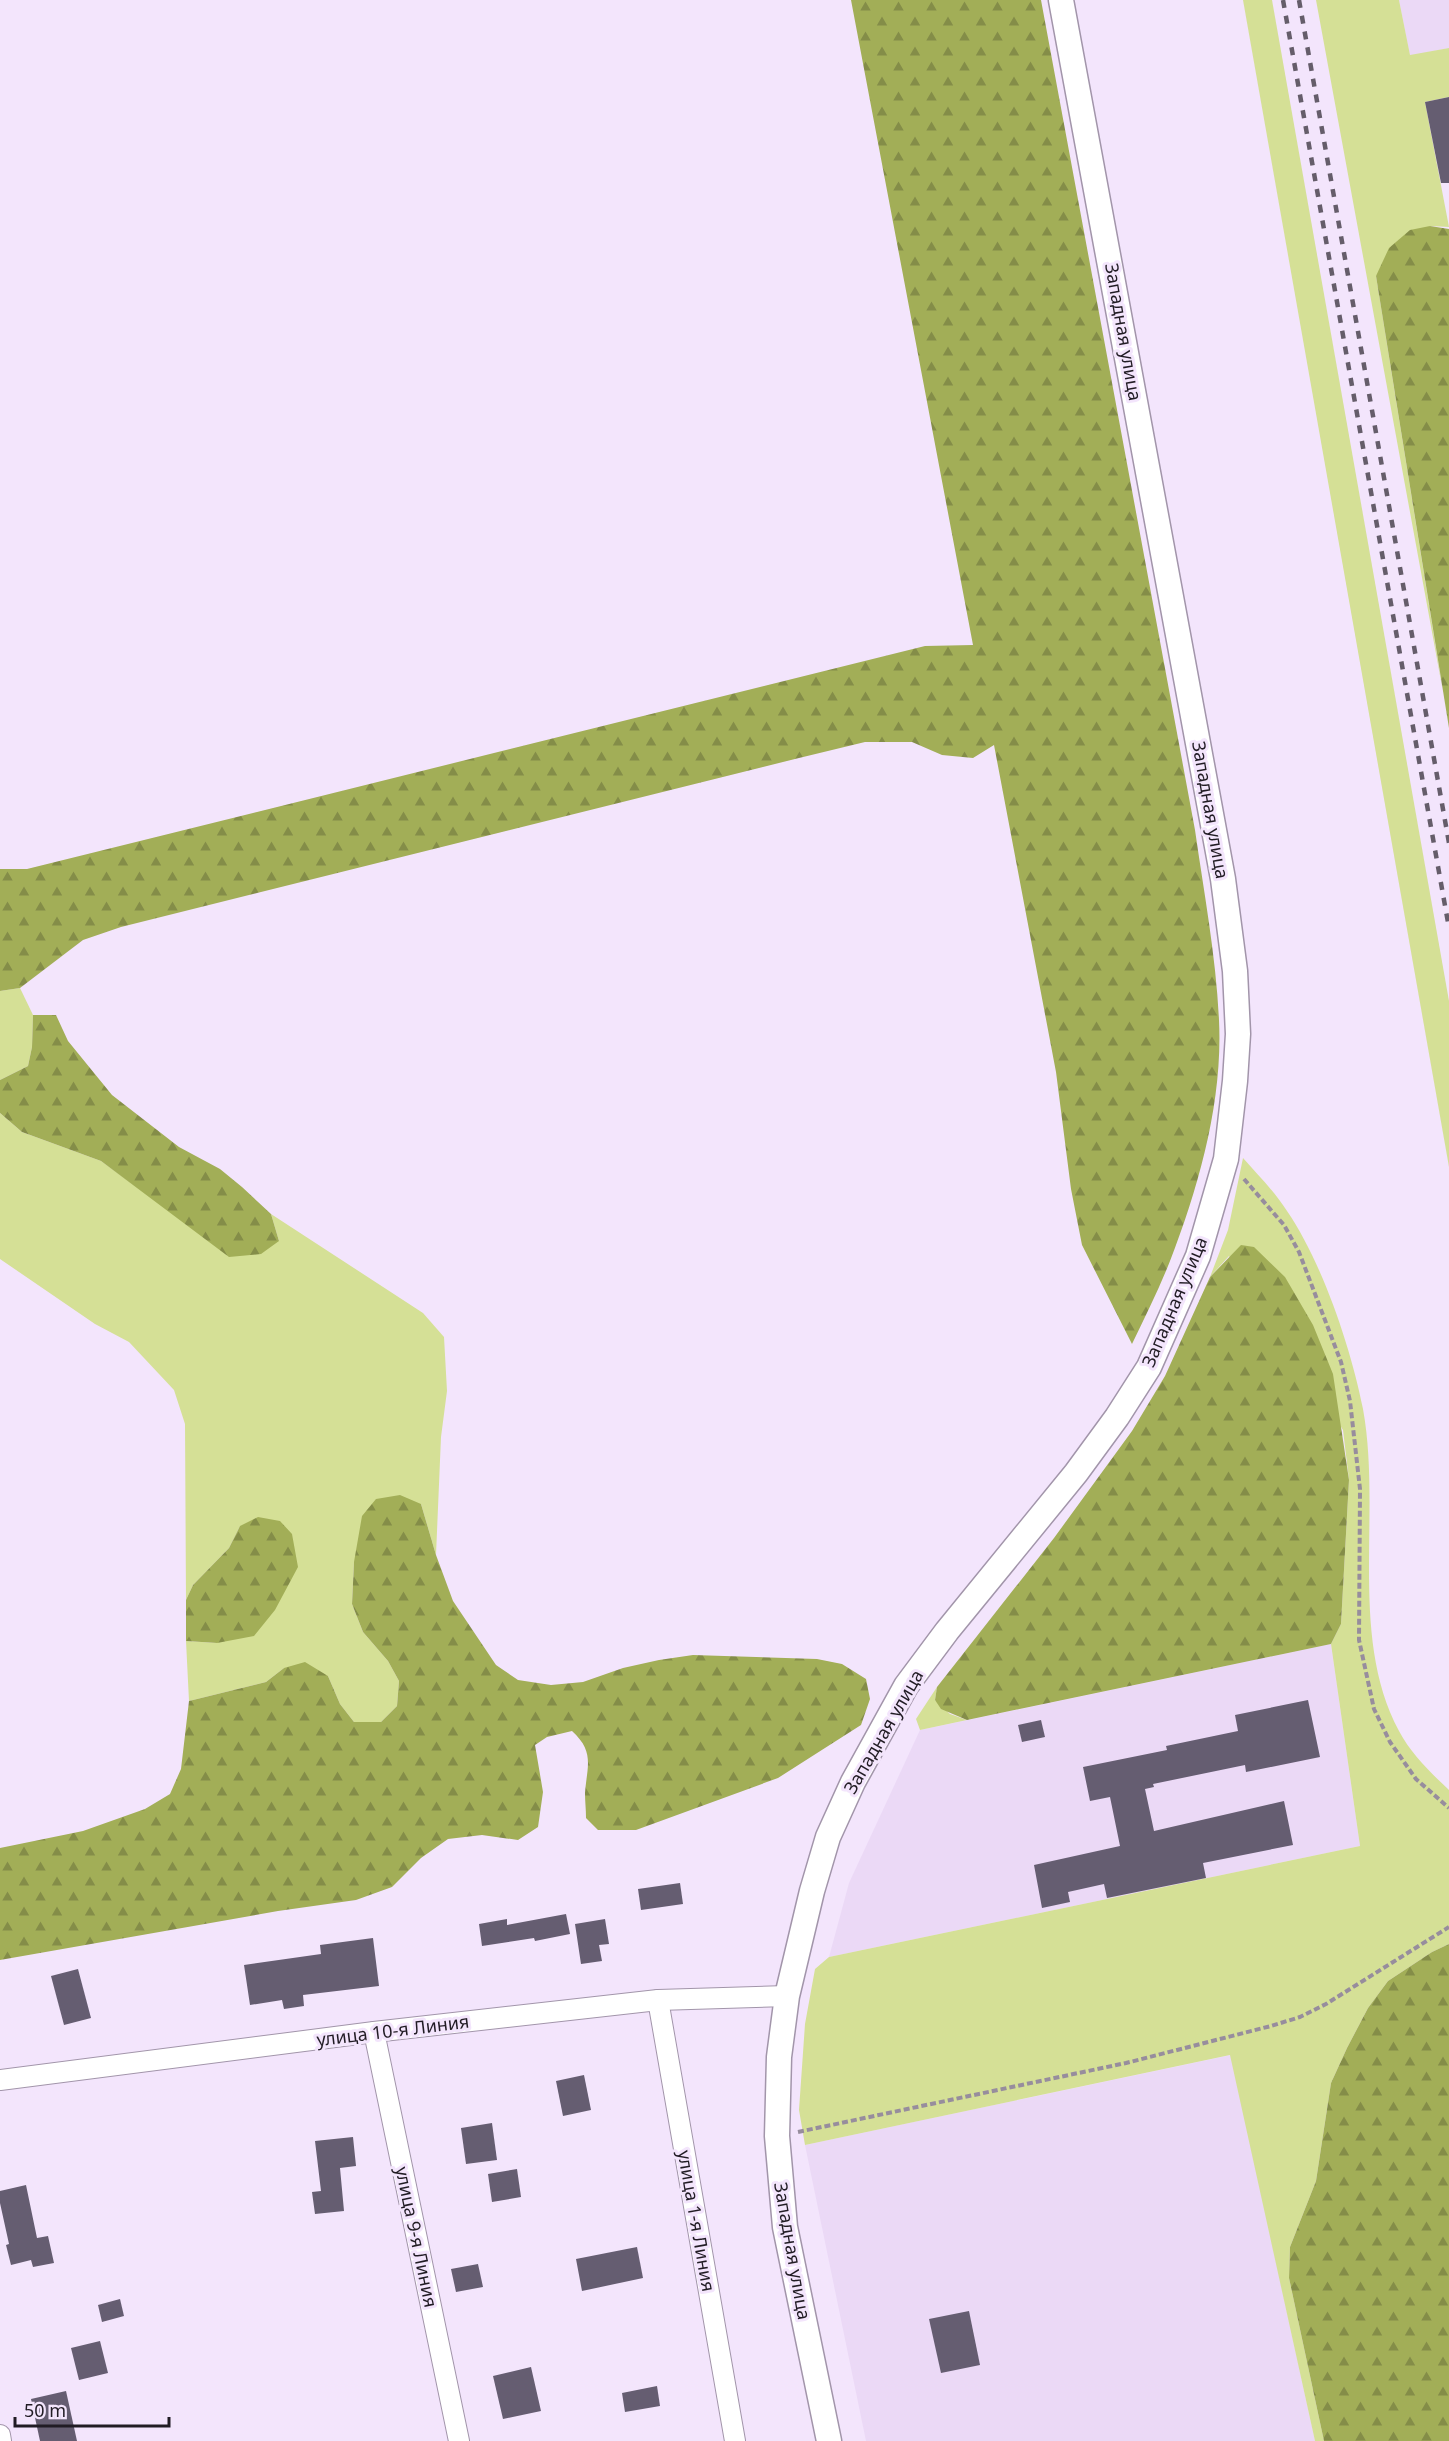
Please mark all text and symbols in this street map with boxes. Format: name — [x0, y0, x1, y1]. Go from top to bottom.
street label: Западная улица — [1100, 261, 1148, 403]
street label: Западная улица — [1187, 739, 1235, 881]
street label: Западная улица — [1136, 1233, 1212, 1370]
street label: Западная улица — [838, 1665, 928, 1798]
street label: улица 10-я Линия — [315, 2009, 471, 2051]
street label: улица 1-я Линия — [673, 2148, 721, 2293]
street label: улица 9-я Линия — [390, 2164, 444, 2309]
street label: Западная улица — [769, 2180, 817, 2322]
scale bar — [15, 2390, 170, 2428]
text: 50 m — [24, 2398, 66, 2422]

